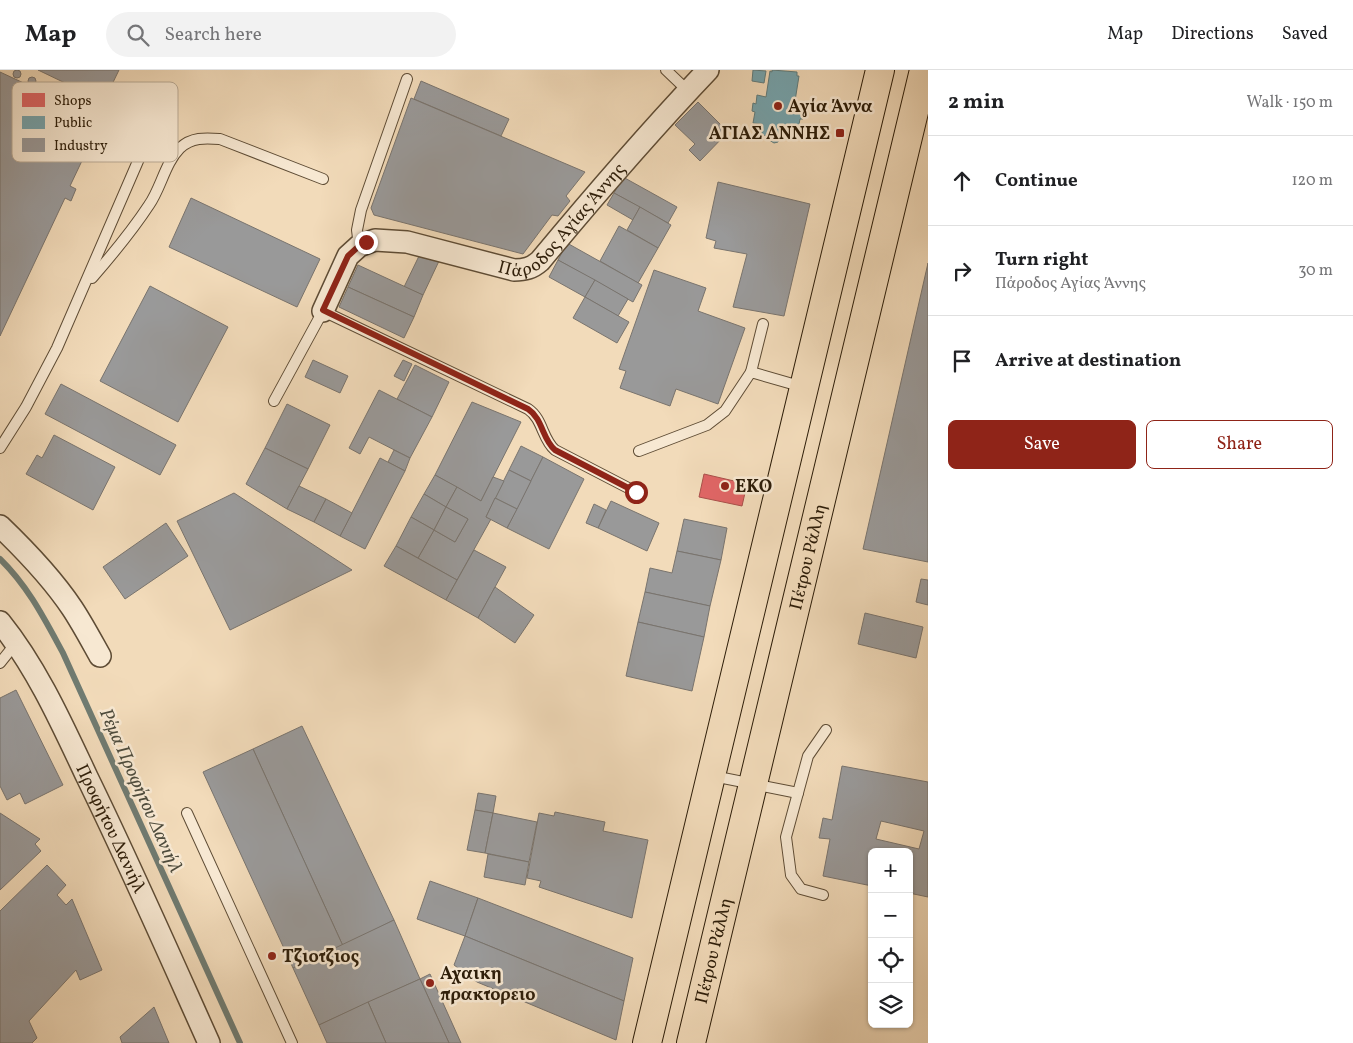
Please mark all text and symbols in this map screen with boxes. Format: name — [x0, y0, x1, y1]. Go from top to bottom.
search box — [106, 12, 456, 57]
text: Map — [25, 18, 76, 52]
icon: search — [124, 21, 152, 49]
text: Search here — [164, 22, 262, 48]
text: Map — [1107, 22, 1143, 47]
text: Directions — [1171, 22, 1254, 47]
text: Saved — [1282, 22, 1328, 47]
legend — [12, 82, 178, 162]
text: 2 min — [948, 88, 1005, 117]
text: Shops — [54, 92, 92, 111]
text: Walk · 150 m — [1247, 92, 1333, 114]
place label: Αγία Άννα — [788, 95, 873, 120]
marker: Αγία Άννα — [772, 100, 784, 112]
text: Public — [54, 114, 92, 133]
place label: ΑΓΙΑΣ ΑΝΝΗΣ — [709, 122, 830, 147]
marker: ΑΓΙΑΣ ΑΝΝΗΣ — [834, 127, 846, 139]
text: Industry — [54, 137, 108, 156]
street label: Πάροδος Αγίας Άννης — [495, 158, 632, 284]
icon: ahead — [948, 167, 976, 195]
text: Continue — [995, 168, 1078, 194]
text: 120 m — [1291, 170, 1333, 192]
route end — [355, 231, 378, 254]
text: Turn right — [995, 247, 1088, 273]
icon: right — [948, 257, 976, 285]
text: 30 m — [1298, 260, 1333, 282]
text: Πάροδος Αγίας Άννης — [995, 273, 1146, 295]
icon: arrive — [948, 347, 976, 375]
text: Arrive at destination — [995, 348, 1181, 374]
button: Save — [948, 420, 1136, 469]
button: Share — [1146, 420, 1333, 469]
place label: EKO — [735, 475, 772, 500]
marker: EKO — [719, 480, 731, 492]
route start — [625, 481, 648, 504]
street label: Πέτρου Ράλλη — [784, 501, 834, 613]
water label: Ρέμα Προφήτου Δανιήλ — [95, 704, 189, 876]
street label: Προφήτου Δανιήλ — [72, 761, 150, 897]
map controls — [868, 848, 913, 1028]
button: + — [868, 848, 913, 893]
button: − — [868, 893, 913, 938]
street label: Πέτρου Ράλλη — [690, 895, 739, 1007]
button: locate — [868, 938, 913, 983]
place label: Τζιοτζιος — [282, 945, 359, 970]
marker: Τζιοτζιος — [266, 950, 278, 962]
place label: Αχαικη πρακτορειο — [440, 962, 535, 1008]
marker: Αχαικη πρακτορειο — [424, 977, 436, 989]
button: layers — [868, 983, 913, 1028]

